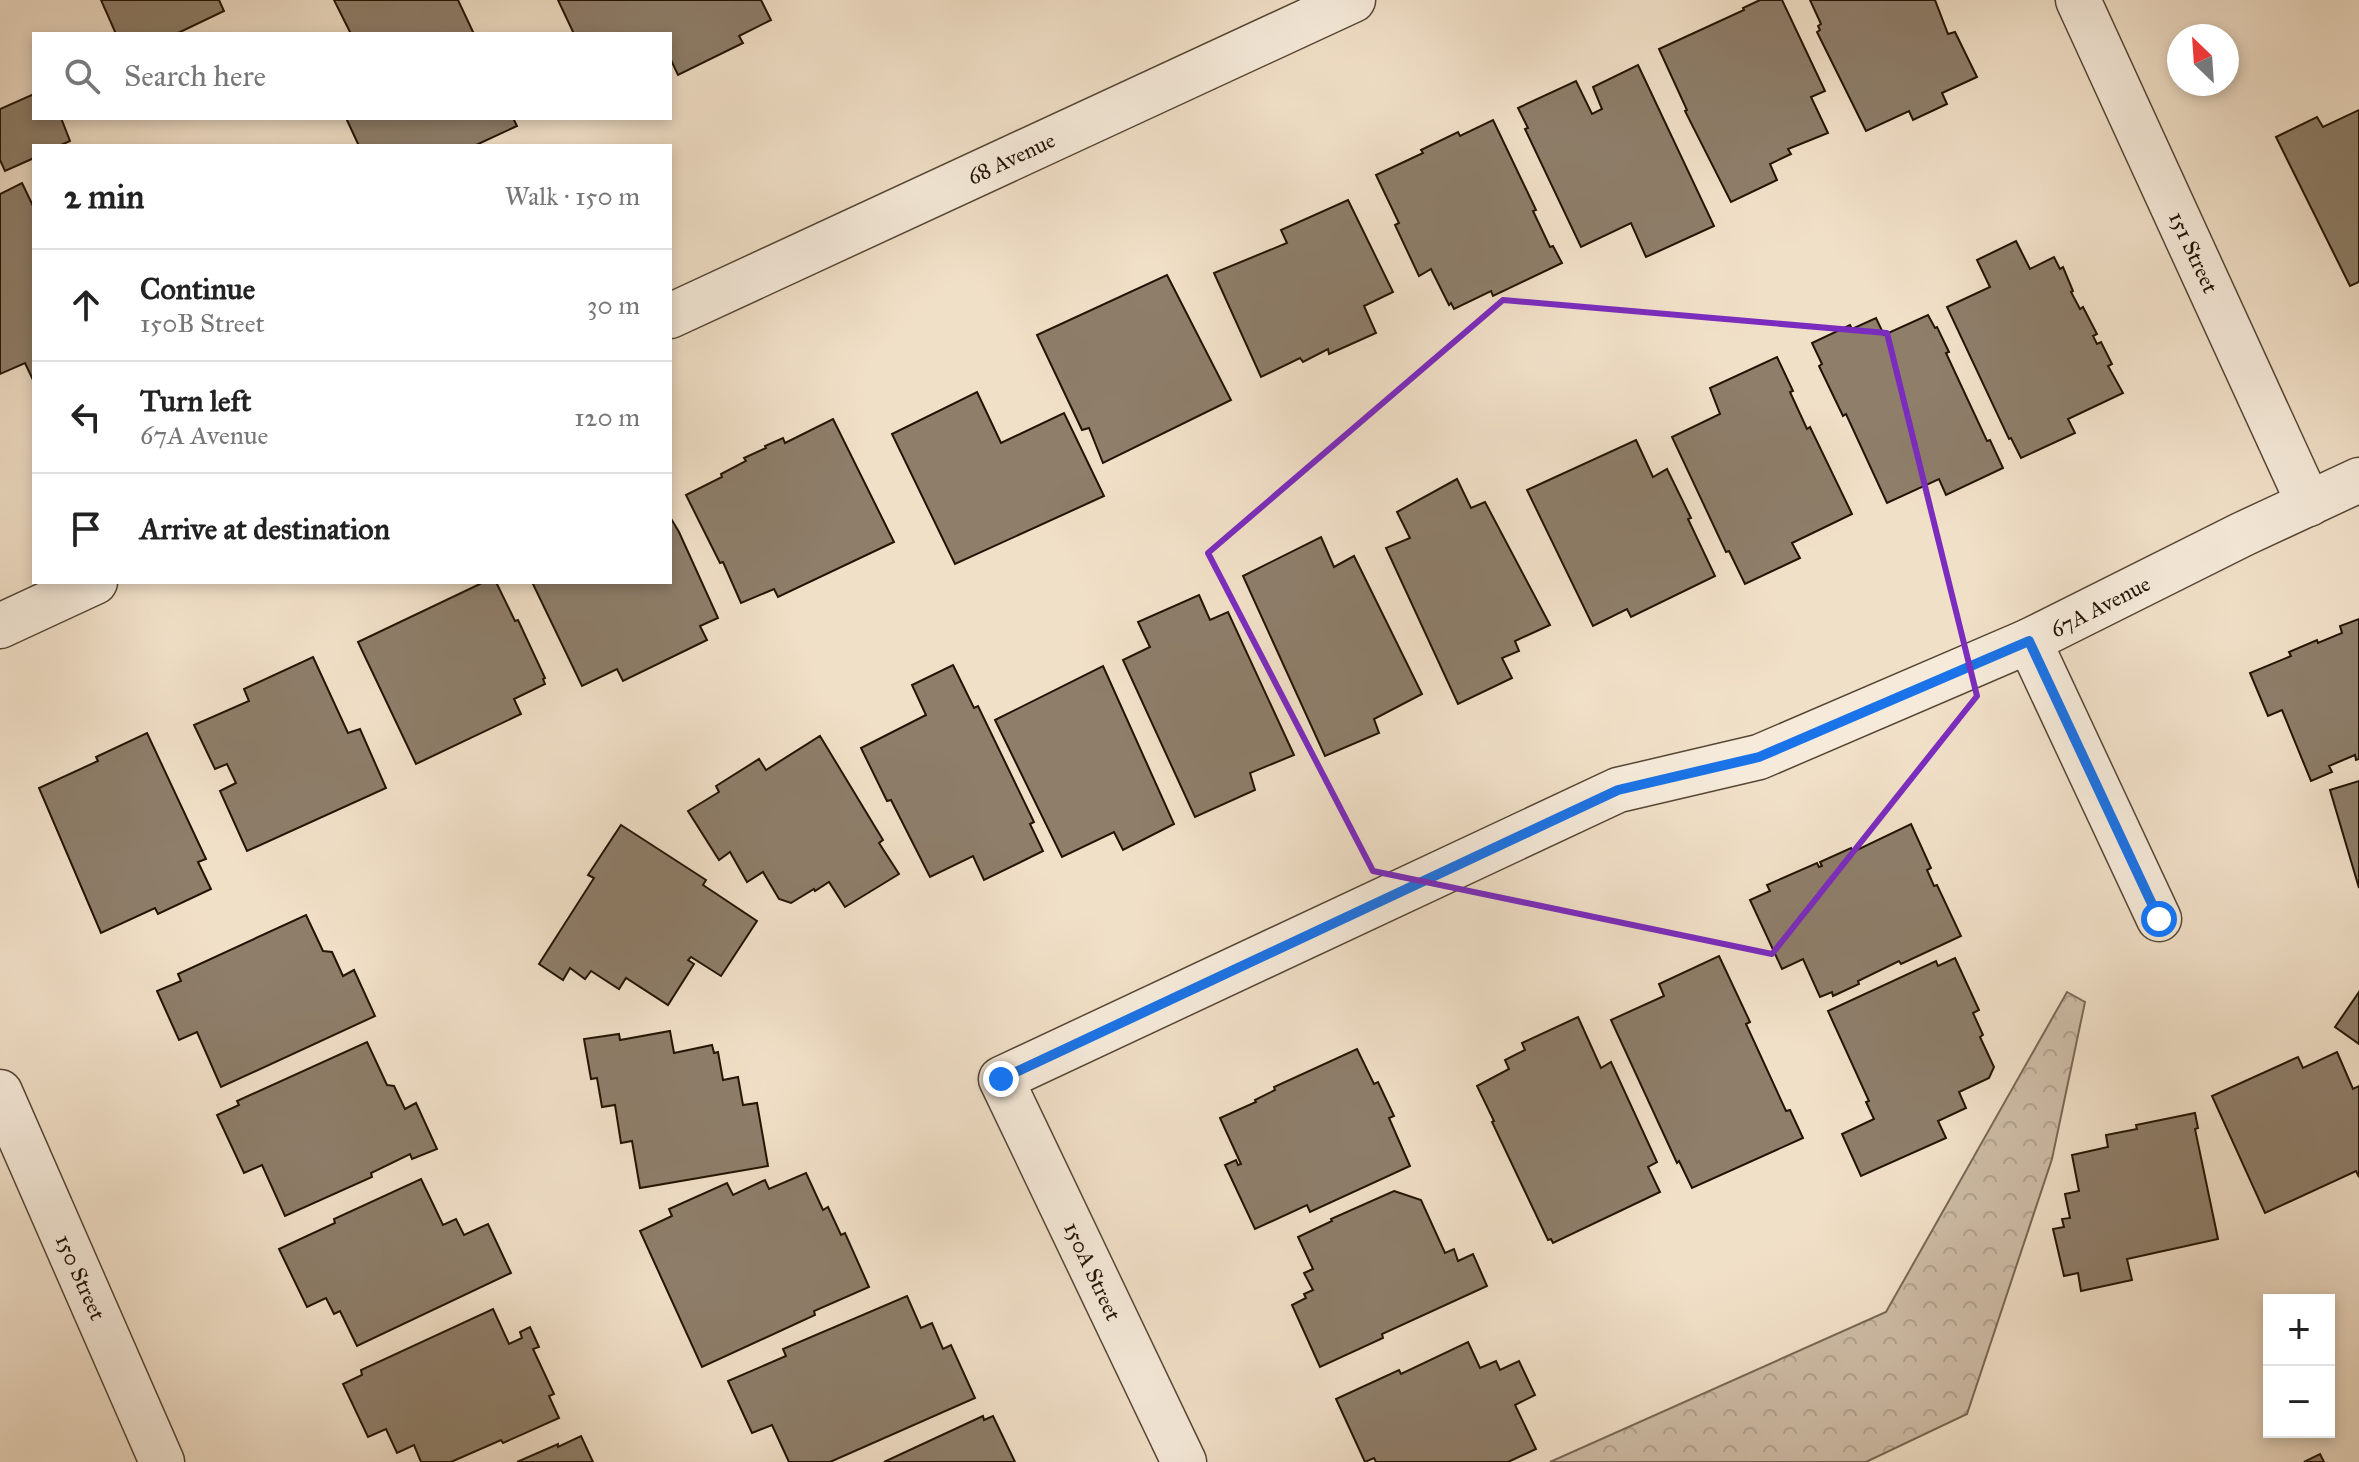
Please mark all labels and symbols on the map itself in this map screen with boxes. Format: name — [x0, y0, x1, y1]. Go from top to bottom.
north arrow — [2167, 24, 2239, 96]
street label: 68 Avenue — [963, 126, 1059, 191]
street label: 151 Street — [2163, 207, 2224, 297]
street label: 67A Avenue — [2046, 570, 2155, 643]
route start — [2141, 901, 2177, 937]
route end — [983, 1061, 1019, 1097]
street label: 150A Street — [1058, 1218, 1127, 1325]
street label: 150 Street — [50, 1230, 111, 1324]

